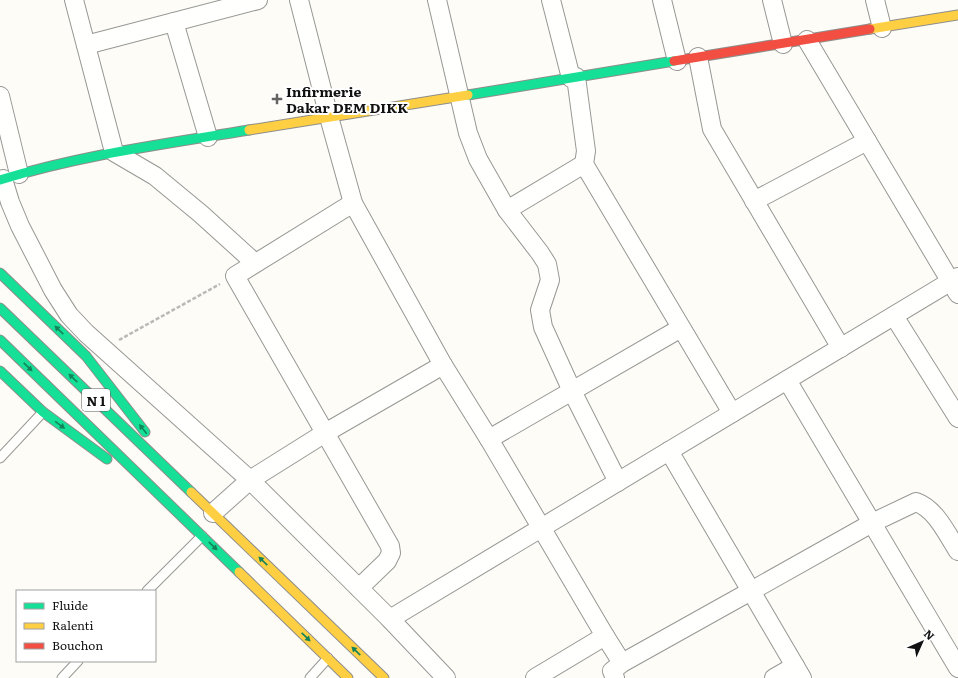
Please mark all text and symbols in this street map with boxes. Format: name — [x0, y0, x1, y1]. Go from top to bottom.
place label: Infirmerie Dakar DEM DIKK — [286, 81, 408, 117]
marker: Infirmerie Dakar DEM DIKK — [271, 93, 283, 105]
one-way arrow — [54, 325, 64, 334]
one-way arrow — [23, 362, 33, 372]
one-way arrow — [68, 374, 78, 383]
road number: N 1 — [82, 389, 110, 411]
one-way arrow — [55, 420, 66, 429]
one-way arrow — [138, 423, 147, 434]
one-way arrow — [208, 542, 218, 551]
one-way arrow — [258, 556, 268, 566]
legend — [16, 590, 156, 662]
text: Fluide — [52, 596, 88, 614]
text: Ralenti — [52, 616, 93, 634]
north arrow — [902, 622, 942, 662]
text: N — [921, 625, 939, 643]
one-way arrow — [301, 632, 311, 642]
text: Bouchon — [52, 636, 103, 654]
one-way arrow — [351, 646, 361, 656]

